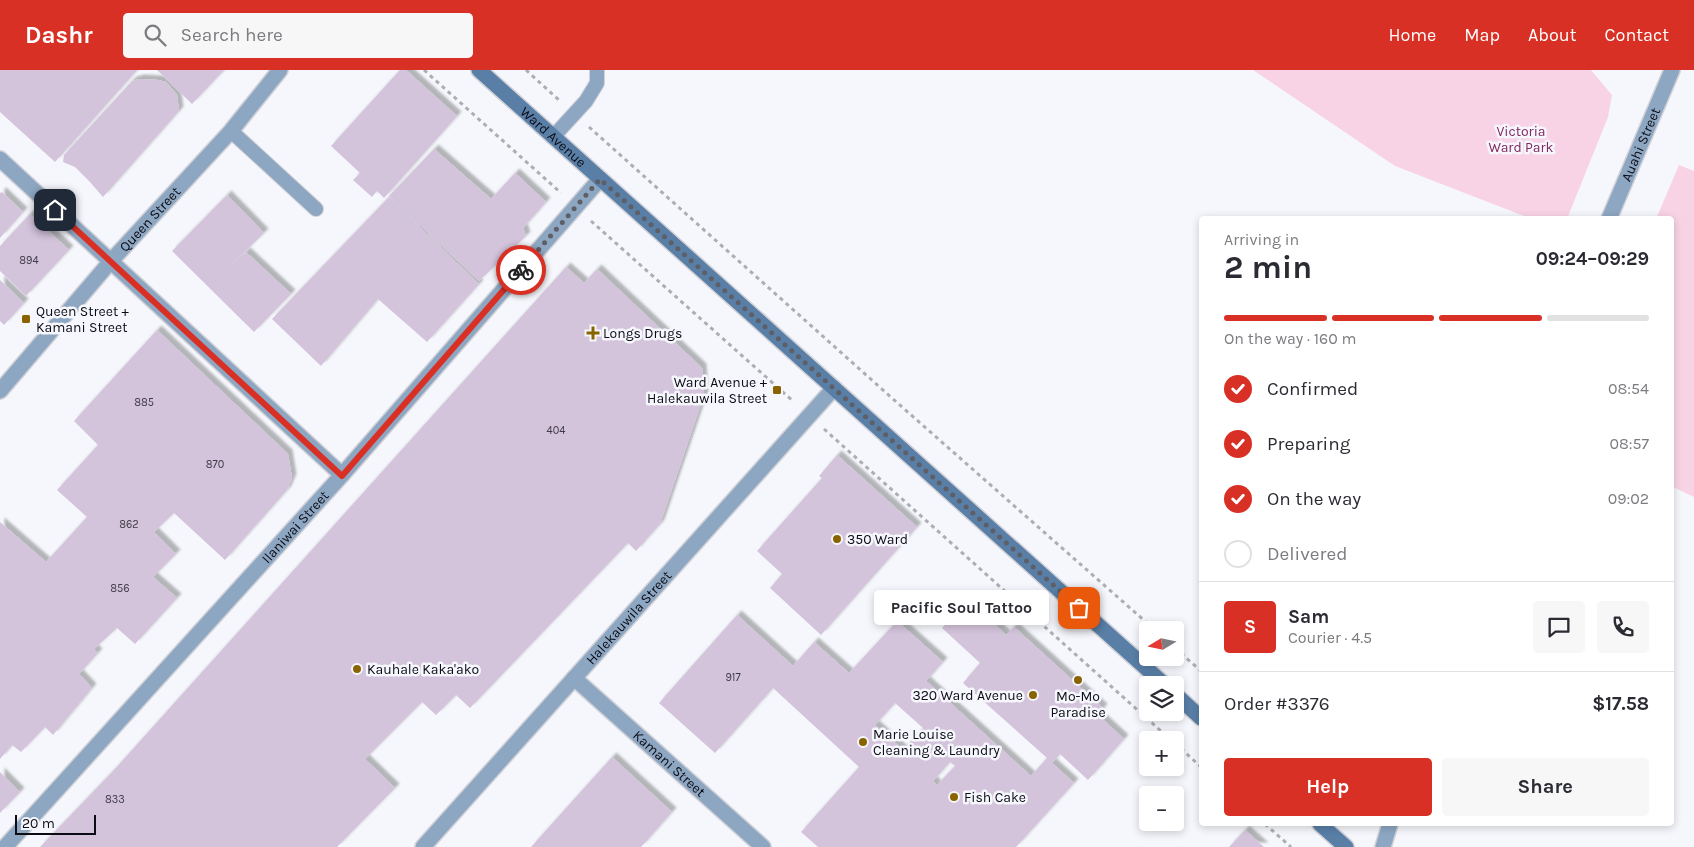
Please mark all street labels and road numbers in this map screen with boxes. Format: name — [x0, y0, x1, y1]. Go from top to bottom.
street label: Ward Avenue — [517, 103, 590, 171]
street label: Auahi Street — [1618, 105, 1664, 184]
street label: Queen Street — [116, 183, 184, 255]
street label: Ilaniwai Street — [258, 487, 333, 567]
street label: Halekauwila Street — [582, 567, 675, 668]
street label: Kamani Street — [629, 727, 709, 801]

